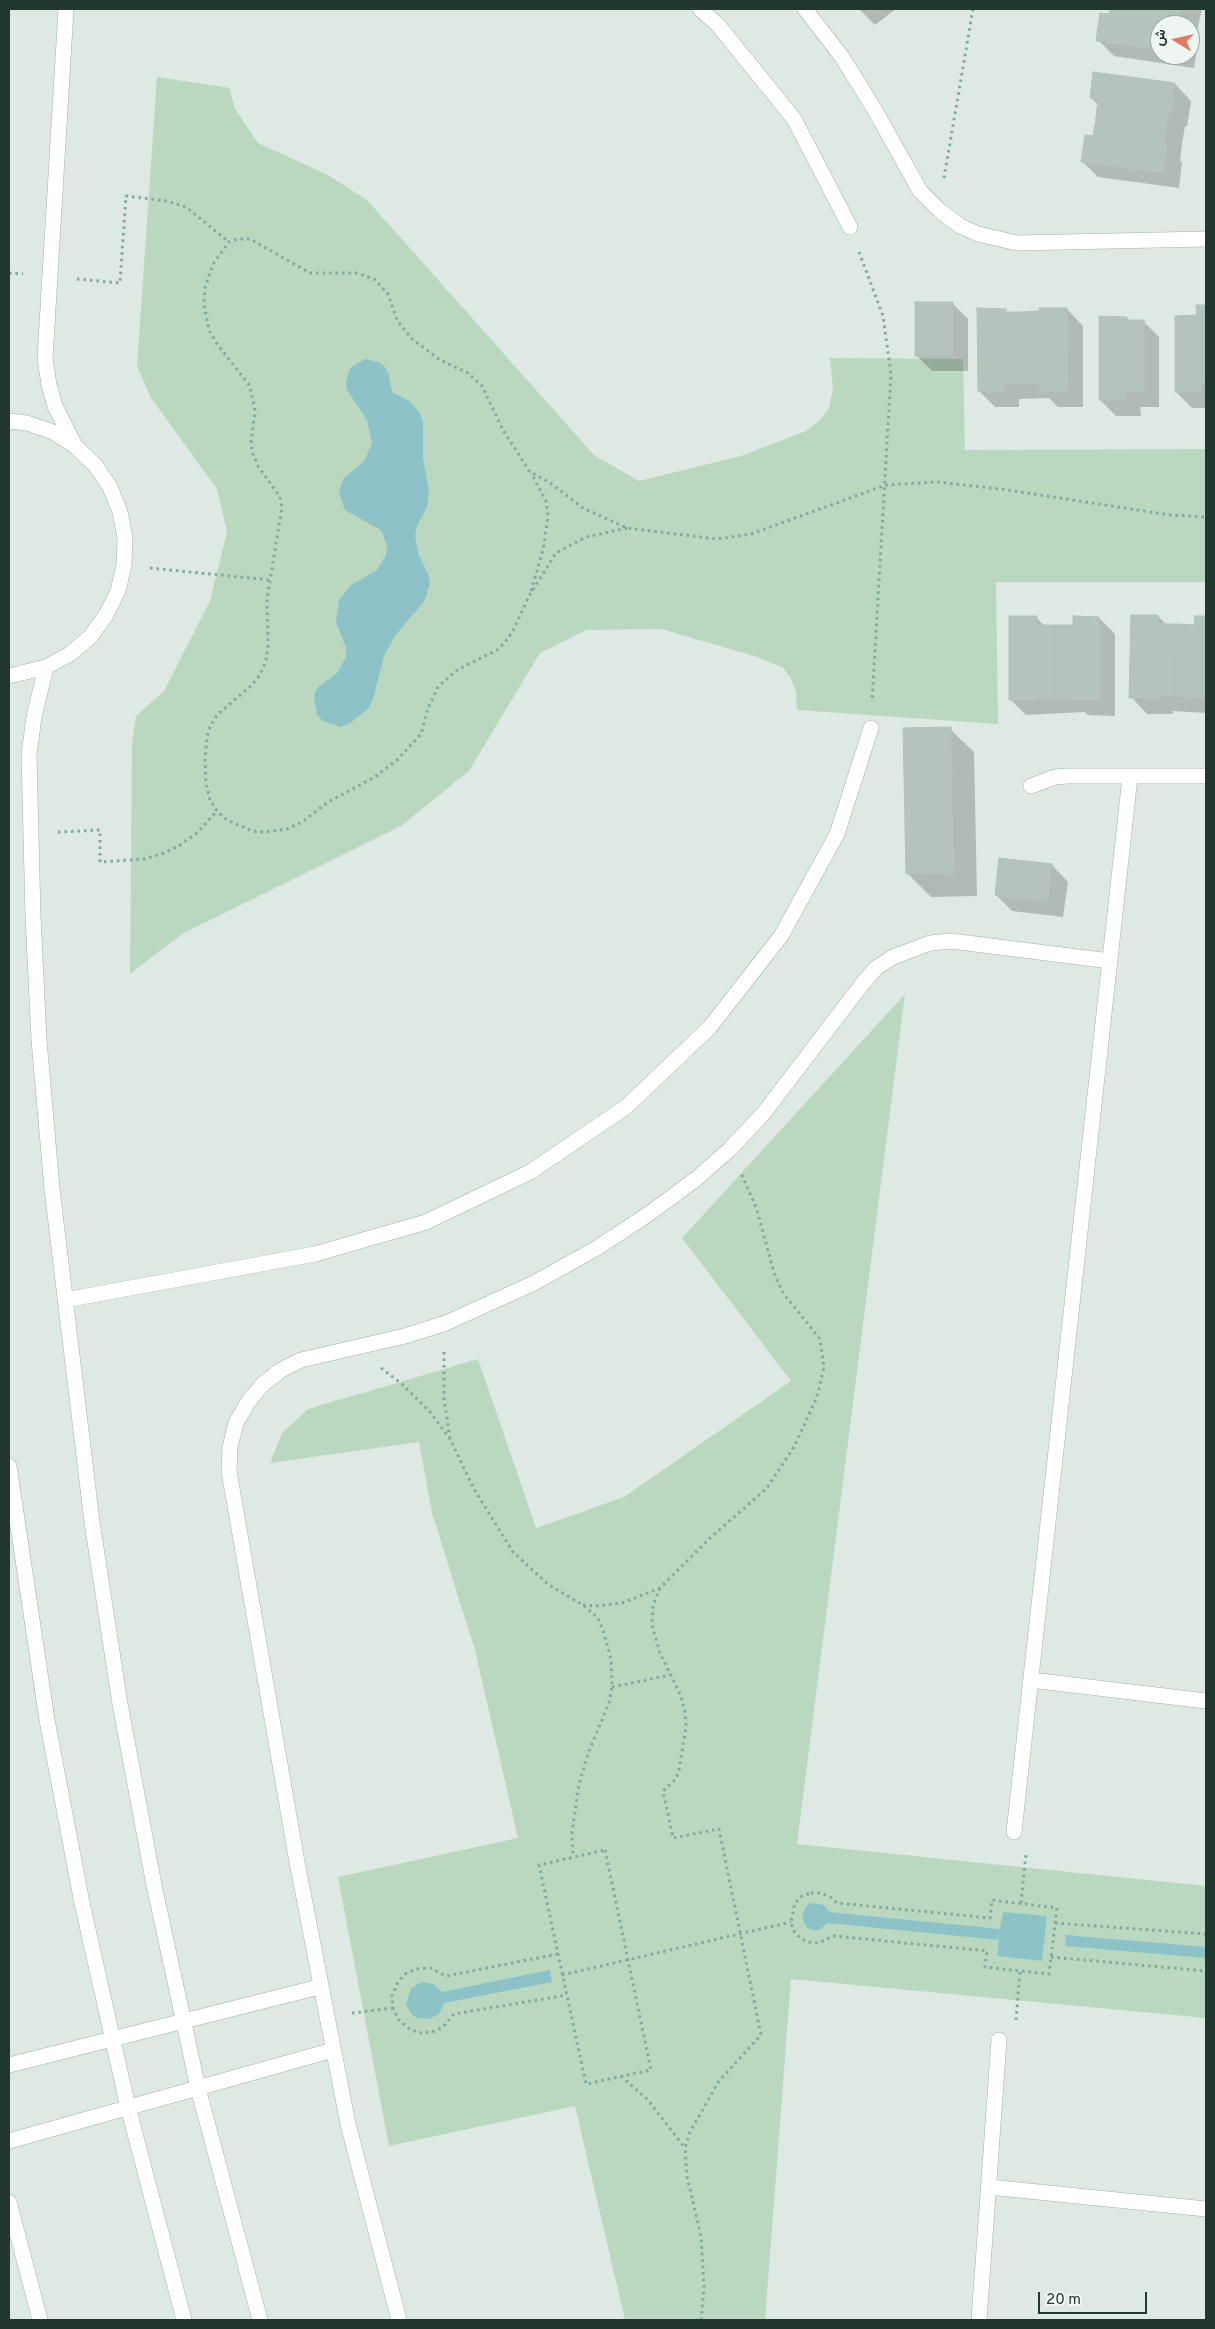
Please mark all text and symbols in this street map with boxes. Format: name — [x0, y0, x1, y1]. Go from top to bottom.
north arrow — [1150, 15, 1200, 65]
text: ش — [1151, 28, 1170, 47]
scale bar — [1040, 2282, 1149, 2314]
text: 20 m — [1046, 2291, 1081, 2310]

